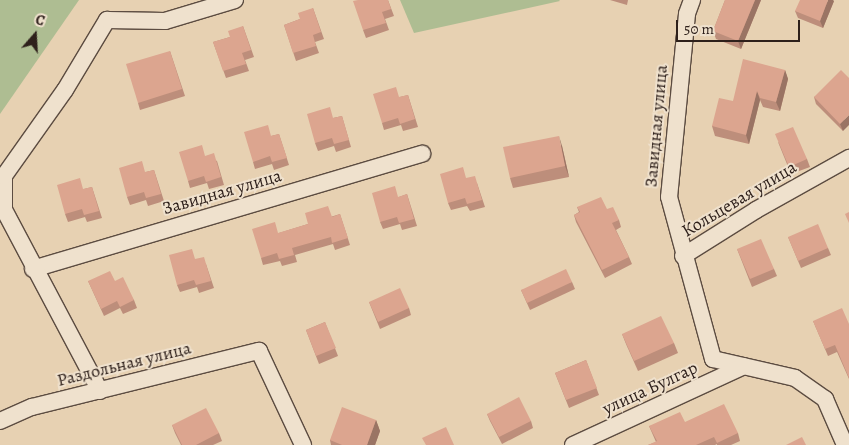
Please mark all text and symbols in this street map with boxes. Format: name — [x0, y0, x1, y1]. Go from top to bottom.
north arrow — [10, 10, 60, 60]
text: С — [33, 10, 47, 31]
scale bar — [679, 10, 803, 42]
text: 50 m — [684, 19, 714, 39]
street label: Завидная улица — [640, 64, 672, 188]
street label: Кольцевая улица — [678, 156, 800, 242]
street label: Завидная улица — [160, 165, 284, 219]
street label: Раздольная улица — [55, 337, 193, 391]
street label: улица Булгар — [599, 357, 701, 419]

